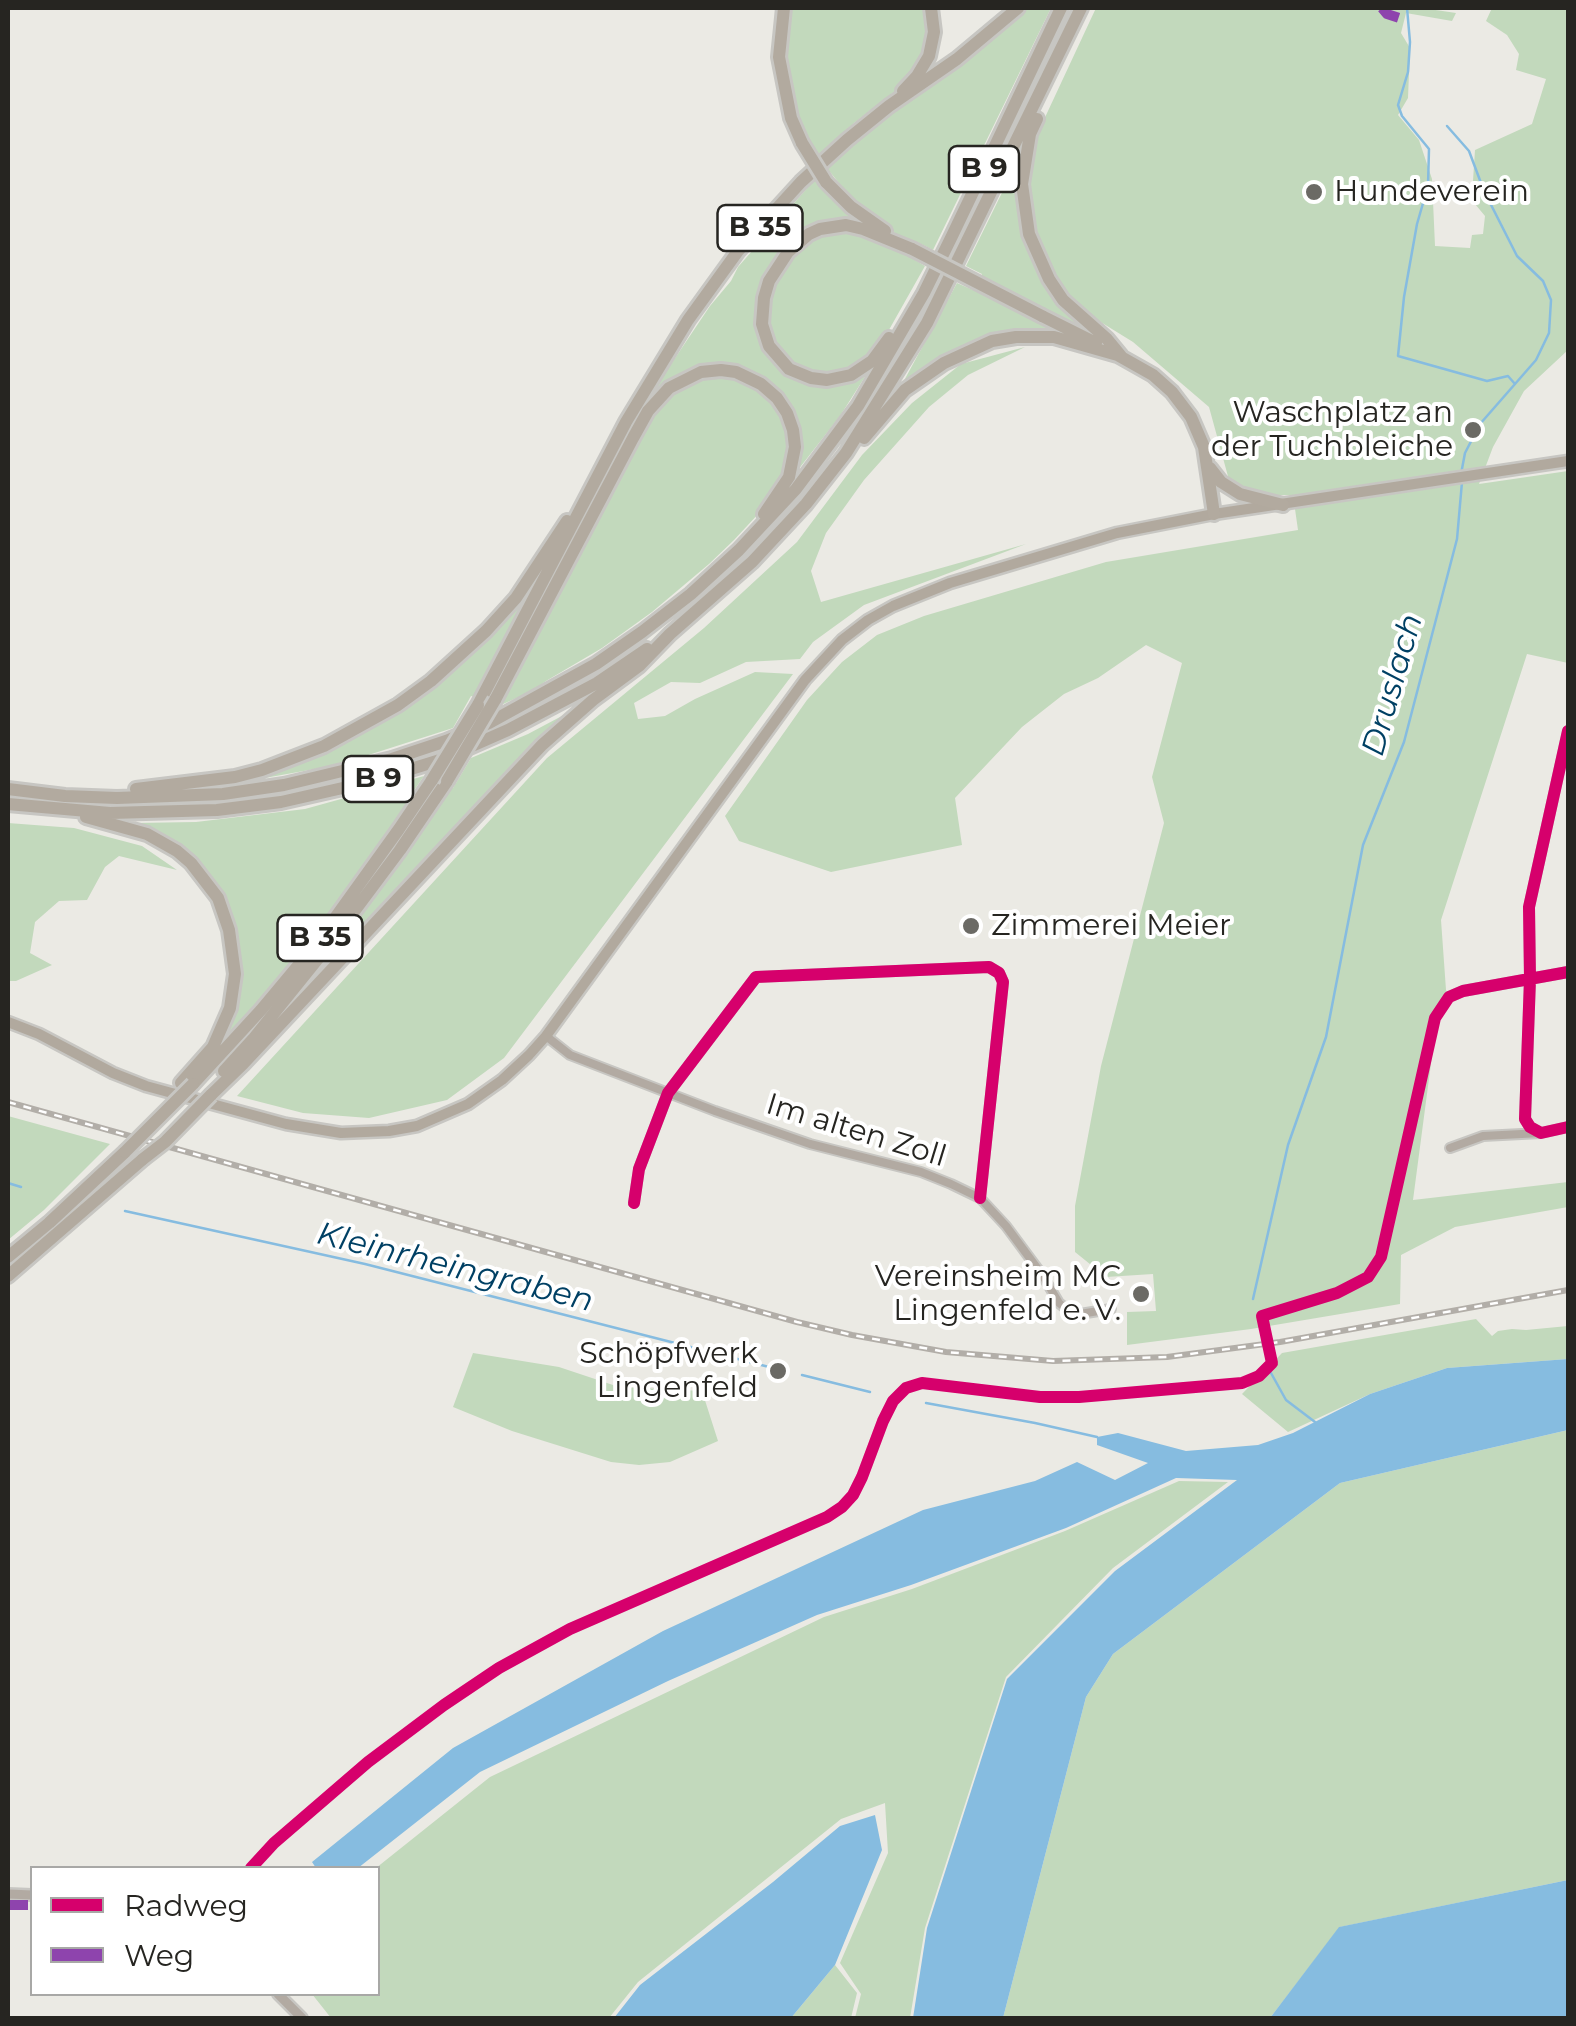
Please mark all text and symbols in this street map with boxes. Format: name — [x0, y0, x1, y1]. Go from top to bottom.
road number: B 9 — [949, 146, 1019, 192]
place label: Hundeverein — [1334, 174, 1529, 210]
marker: Hundeverein — [1303, 181, 1325, 203]
road number: B 35 — [718, 205, 802, 251]
place label: Waschplatz an der Tuchbleiche — [1211, 395, 1453, 466]
marker: Waschplatz an der Tuchbleiche — [1462, 419, 1484, 441]
water label: Druslach — [1354, 609, 1432, 761]
road number: B 9 — [343, 756, 413, 802]
place label: Zimmerei Meier — [991, 908, 1231, 944]
road number: B 35 — [278, 915, 362, 961]
marker: Zimmerei Meier — [960, 915, 982, 937]
street label: Im alten Zoll — [762, 1087, 950, 1175]
water label: Kleinrheingraben — [313, 1215, 597, 1321]
place label: Vereinsheim MC Lingenfeld e. V. — [875, 1259, 1121, 1330]
marker: Vereinsheim MC Lingenfeld e. V. — [1130, 1283, 1152, 1305]
place label: Schöpfwerk Lingenfeld — [579, 1336, 758, 1406]
marker: Schöpfwerk Lingenfeld — [767, 1360, 789, 1382]
legend — [30, 1866, 380, 1996]
text: Radweg — [124, 1887, 248, 1924]
text: Weg — [124, 1937, 194, 1974]

